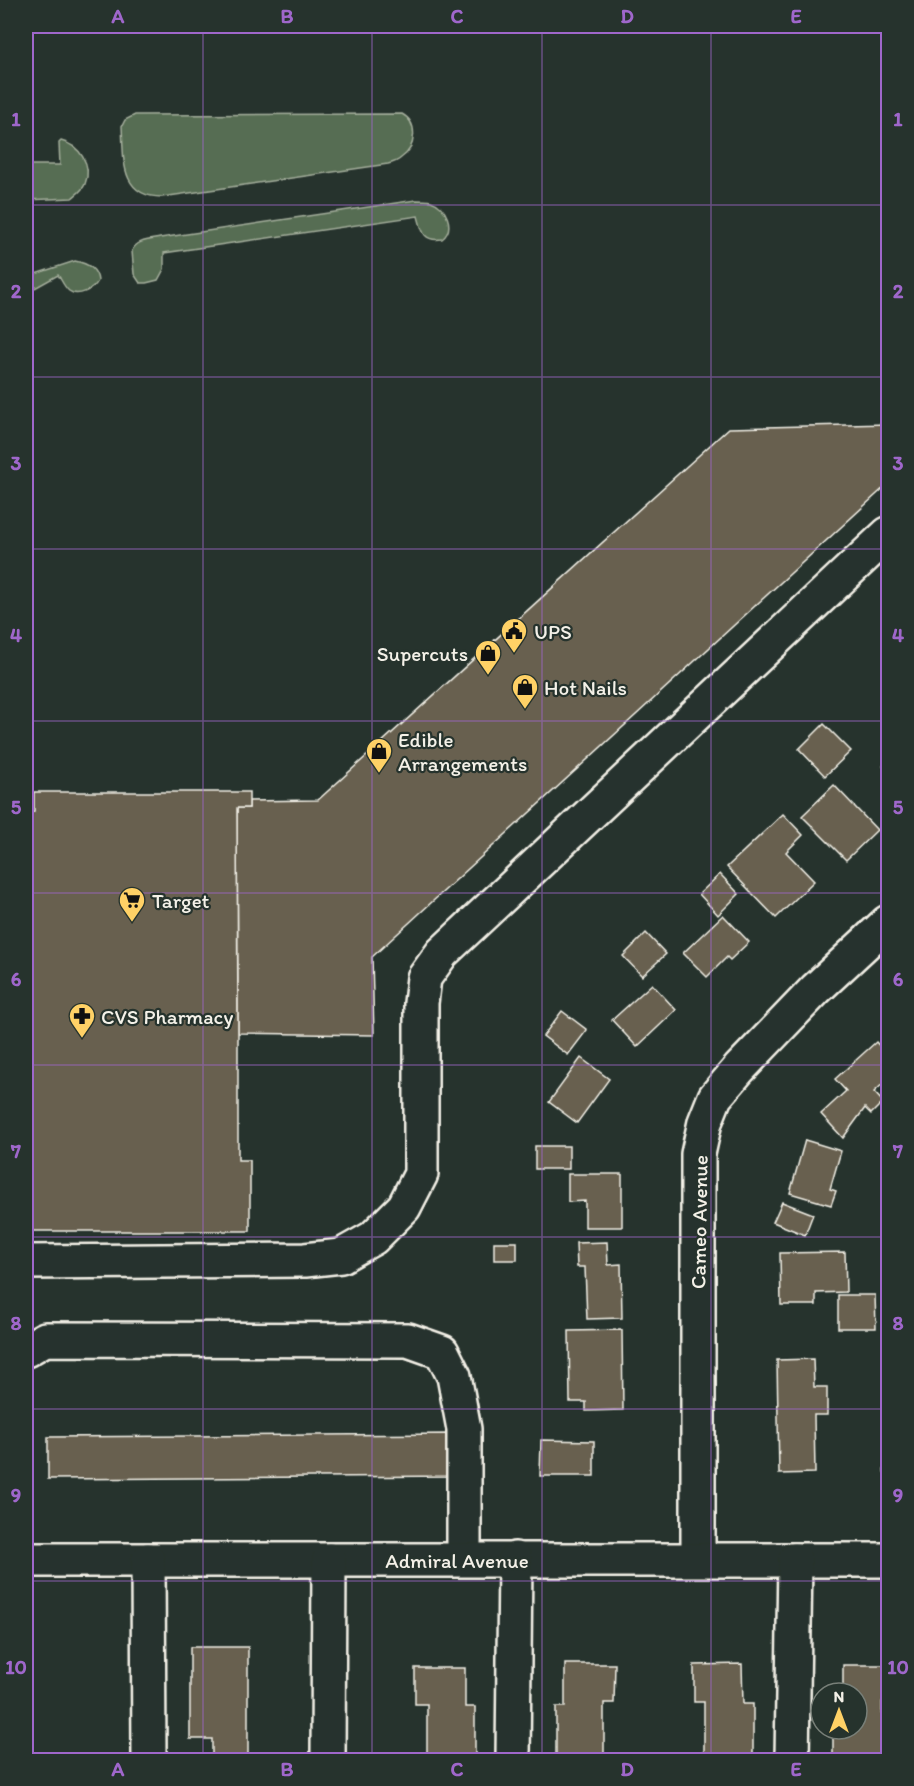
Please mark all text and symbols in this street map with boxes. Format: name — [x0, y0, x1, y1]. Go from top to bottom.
text: A — [111, 4, 125, 28]
text: B — [281, 4, 294, 28]
text: C — [451, 4, 464, 28]
text: D — [620, 4, 634, 28]
text: E — [790, 4, 802, 28]
text: 1 — [11, 107, 21, 131]
text: 1 — [893, 107, 903, 131]
text: 2 — [11, 279, 22, 303]
text: 2 — [893, 279, 904, 303]
text: 3 — [11, 451, 22, 475]
text: 3 — [893, 451, 904, 475]
public building icon: UPS — [499, 616, 529, 654]
place label: UPS — [534, 619, 572, 644]
text: 4 — [10, 623, 22, 647]
text: 4 — [892, 623, 904, 647]
shop icon: Supercuts — [473, 638, 503, 676]
place label: Supercuts — [377, 641, 468, 666]
shop icon: Hot Nails — [510, 672, 540, 710]
place label: Hot Nails — [544, 675, 627, 700]
place label: Edible Arrangements — [398, 727, 527, 776]
shop icon: Edible Arrangements — [364, 736, 394, 774]
text: 5 — [11, 795, 22, 819]
text: 5 — [893, 795, 904, 819]
supermarket icon: Target — [117, 885, 147, 923]
place label: Target — [152, 888, 210, 913]
text: 6 — [11, 967, 22, 991]
text: 6 — [893, 967, 904, 991]
pharmacy icon: CVS Pharmacy — [67, 1001, 97, 1039]
place label: CVS Pharmacy — [101, 1004, 233, 1029]
text: 7 — [10, 1139, 21, 1163]
text: 7 — [892, 1139, 903, 1163]
street label: Cameo Avenue — [685, 1155, 713, 1289]
text: 8 — [11, 1311, 22, 1335]
text: 8 — [893, 1311, 904, 1335]
text: 9 — [11, 1483, 21, 1507]
text: 9 — [893, 1483, 903, 1507]
street label: Admiral Avenue — [385, 1548, 529, 1573]
text: 10 — [5, 1655, 27, 1679]
text: 10 — [887, 1655, 909, 1679]
north arrow — [809, 1681, 869, 1741]
text: N — [834, 1687, 844, 1706]
text: A — [111, 1757, 125, 1781]
text: B — [281, 1757, 294, 1781]
text: C — [451, 1757, 464, 1781]
text: D — [620, 1757, 634, 1781]
text: E — [790, 1757, 802, 1781]

